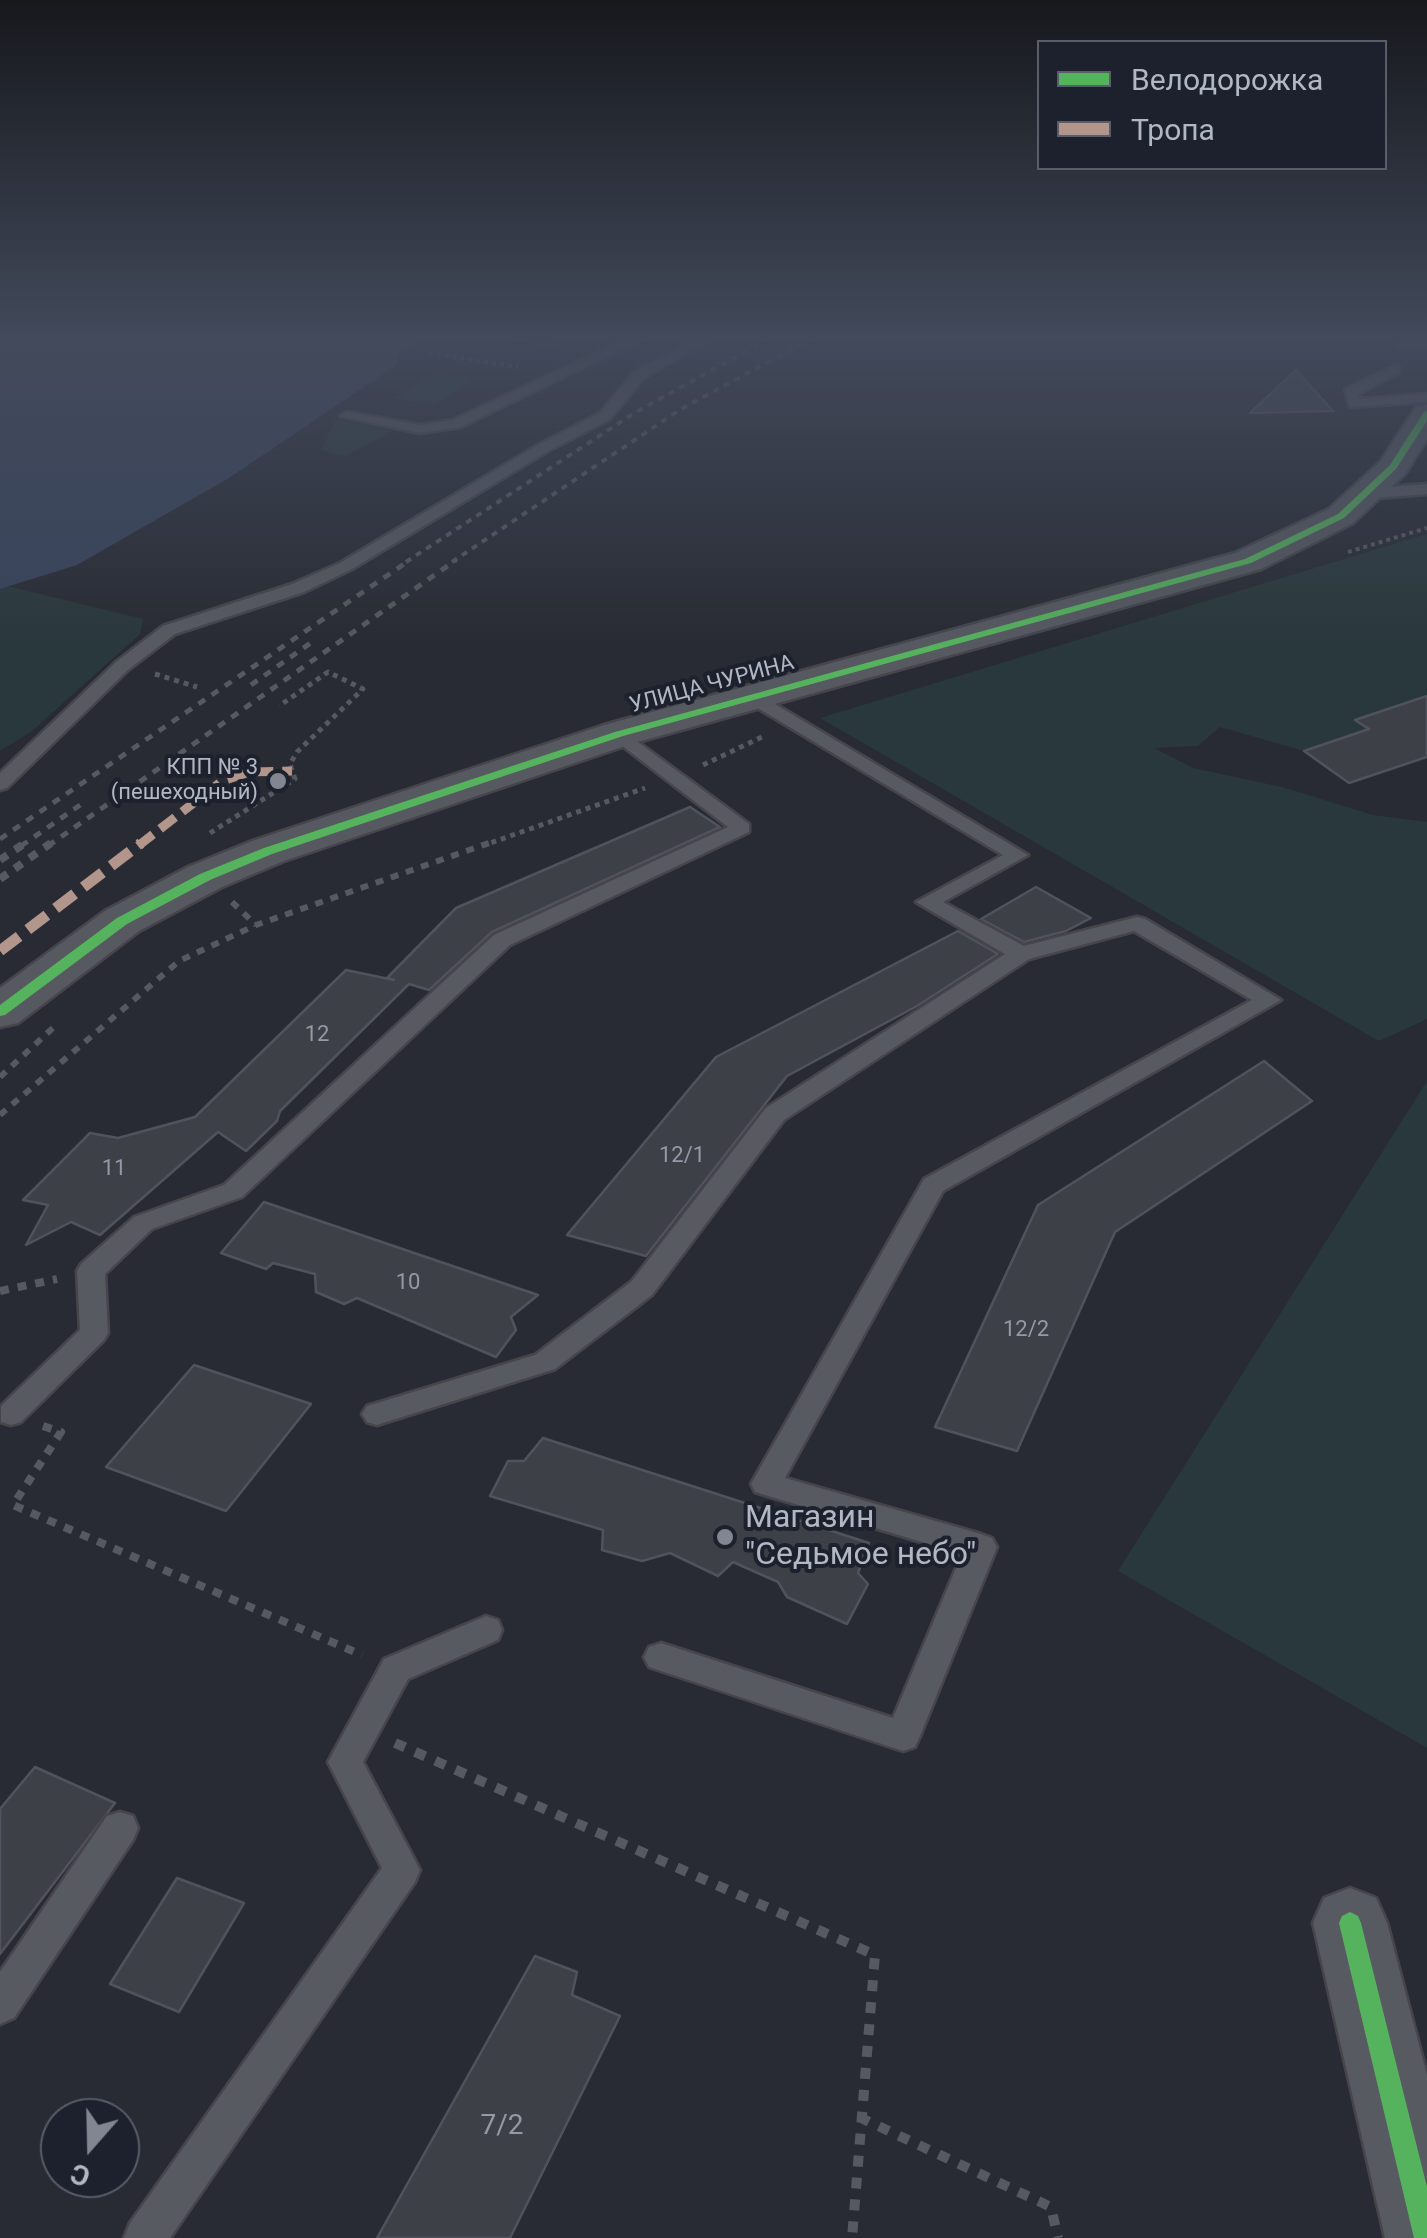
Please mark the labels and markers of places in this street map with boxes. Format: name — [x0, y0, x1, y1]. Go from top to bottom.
place label: КПП № 3 (пешеходный) — [111, 755, 258, 806]
marker: КПП № 3 (пешеходный) — [267, 770, 289, 792]
place label: Магазин "Седьмое небо" — [745, 1500, 976, 1575]
marker: Магазин "Седьмое небо" — [714, 1526, 736, 1548]

